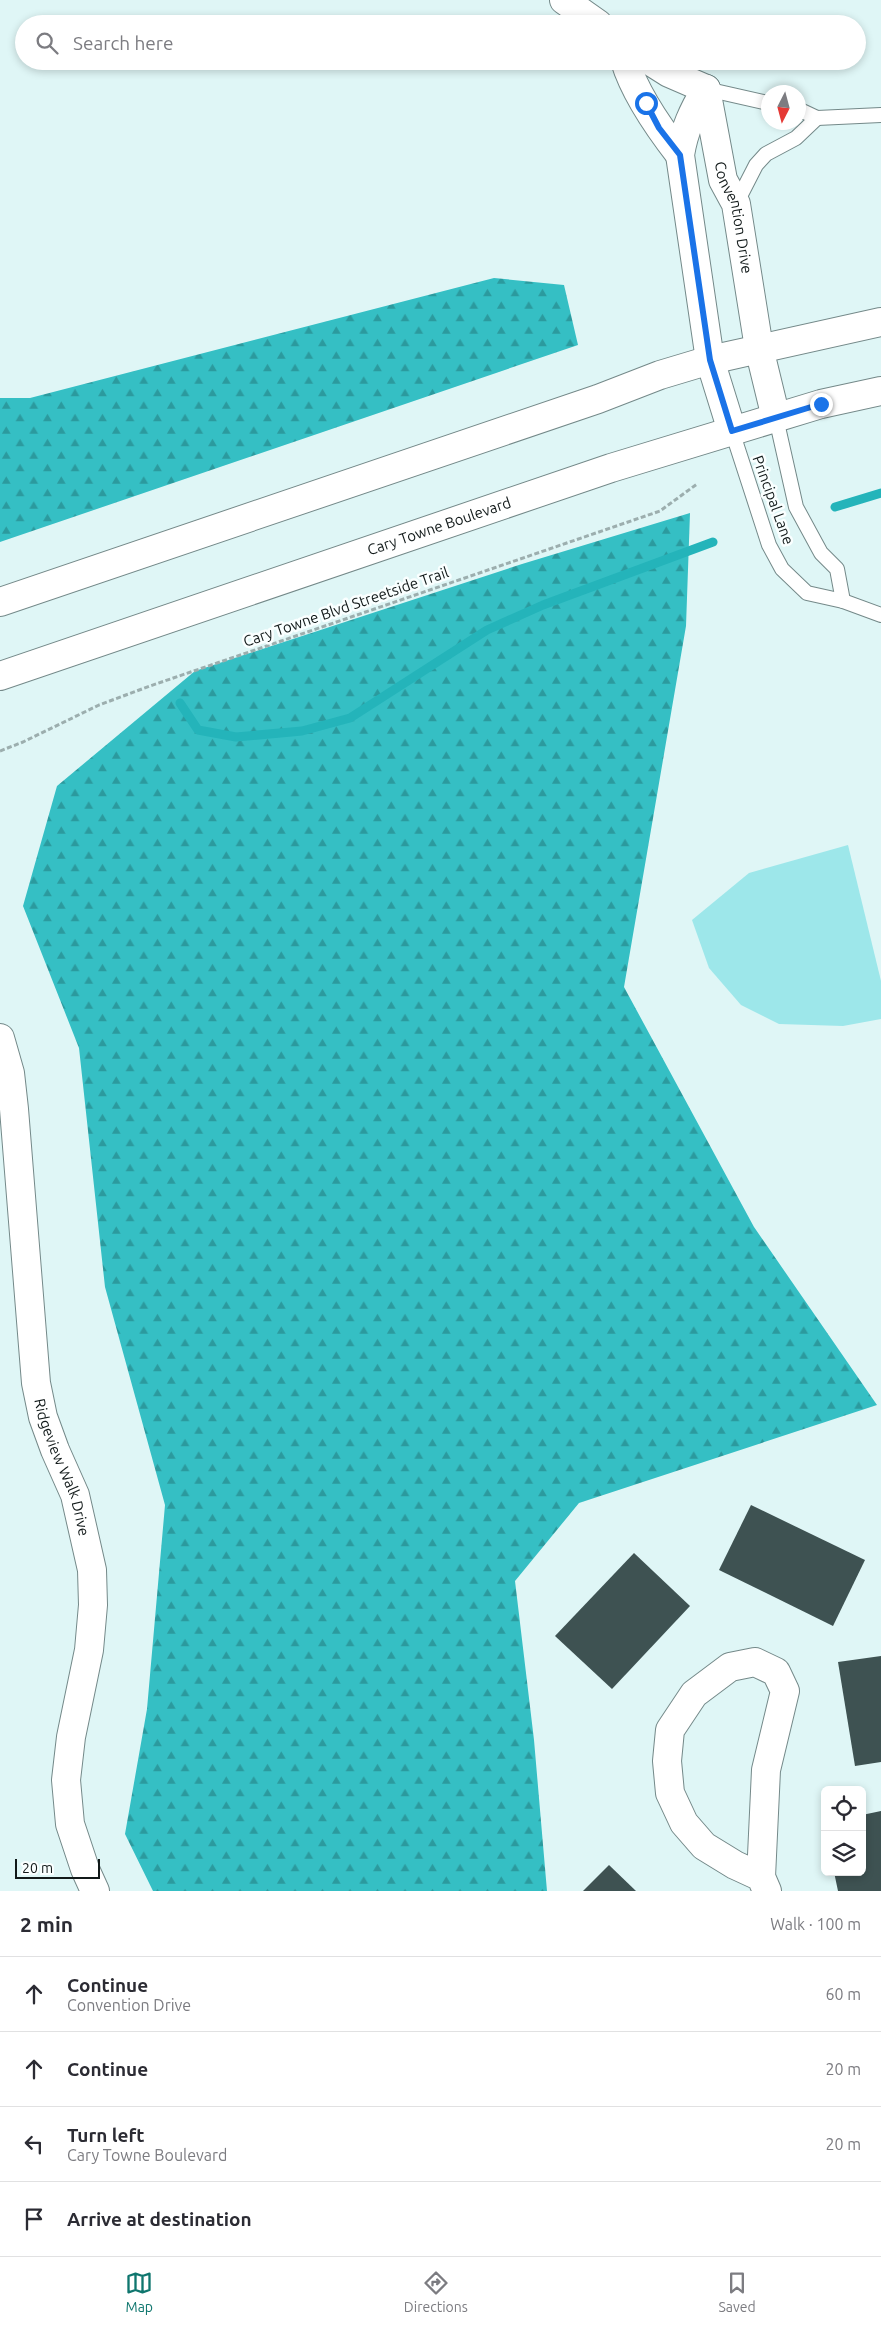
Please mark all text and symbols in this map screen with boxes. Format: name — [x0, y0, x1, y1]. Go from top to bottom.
search box — [15, 15, 866, 70]
icon: search — [33, 29, 61, 57]
text: Search here — [73, 32, 173, 54]
north arrow — [761, 85, 806, 130]
route start — [635, 92, 658, 115]
street label: Convention Drive — [712, 160, 756, 275]
route end — [810, 393, 833, 416]
street label: Principal Lane — [749, 453, 797, 547]
street label: Cary Towne Boulevard — [365, 494, 513, 558]
street label: Cary Towne Blvd Streetside Trail — [241, 563, 451, 650]
street label: Ridgeview Walk Drive — [31, 1397, 93, 1538]
map controls — [821, 1786, 866, 1876]
button: locate — [821, 1786, 866, 1831]
button: layers — [821, 1831, 866, 1876]
scale bar — [15, 1856, 100, 1879]
text: 20 m — [22, 1860, 53, 1876]
text: 2 min — [20, 1912, 73, 1936]
text: Walk · 100 m — [770, 1915, 861, 1933]
text: Continue — [67, 1974, 148, 1996]
icon: ahead — [20, 1980, 48, 2008]
text: 60 m — [825, 1985, 861, 2003]
text: Convention Drive — [67, 1996, 191, 2014]
icon: ahead — [20, 2055, 48, 2083]
text: Continue — [67, 2058, 148, 2080]
text: 20 m — [825, 2060, 861, 2078]
text: Turn left — [67, 2124, 145, 2146]
icon: left — [20, 2130, 48, 2158]
text: 20 m — [825, 2135, 861, 2153]
text: Cary Towne Boulevard — [67, 2146, 227, 2164]
icon: arrive — [20, 2205, 48, 2233]
text: Arrive at destination — [67, 2208, 252, 2230]
tab: Map — [125, 2269, 153, 2315]
tab: Directions — [404, 2269, 468, 2315]
tab: Saved — [718, 2269, 756, 2315]

